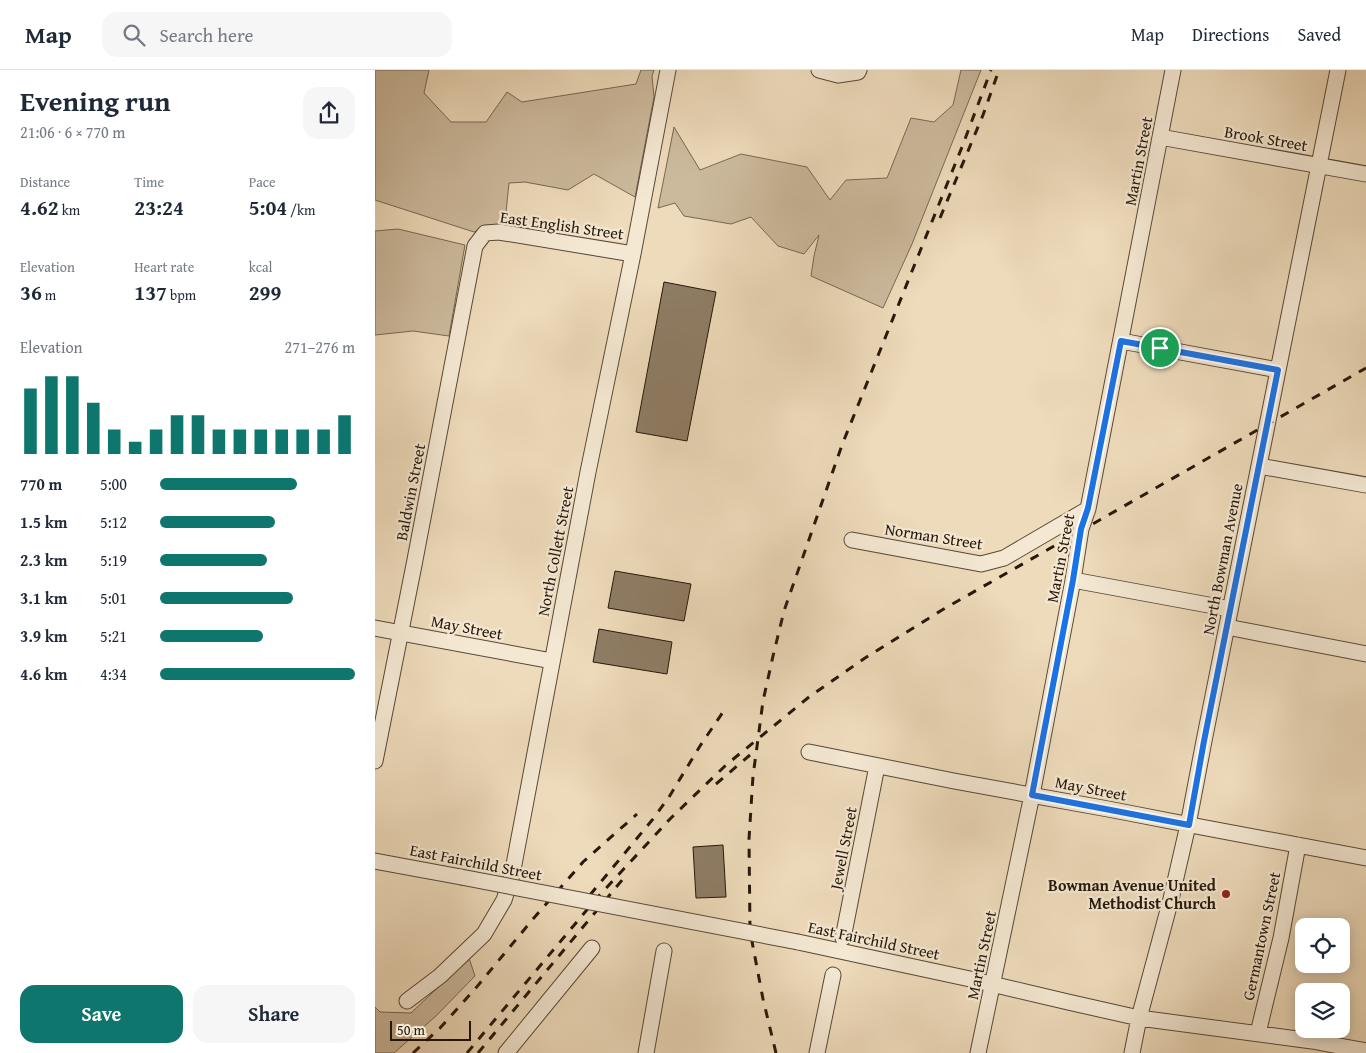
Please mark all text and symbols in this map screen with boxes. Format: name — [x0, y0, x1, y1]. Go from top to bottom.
search box — [102, 12, 452, 57]
text: Map — [25, 17, 72, 52]
icon: search — [120, 21, 148, 49]
text: Search here — [160, 21, 253, 49]
text: Map — [1131, 21, 1164, 48]
text: Directions — [1192, 21, 1269, 48]
text: Saved — [1297, 21, 1341, 48]
text: Evening run — [20, 80, 171, 121]
button: share — [303, 87, 355, 139]
street label: Martin Street — [1118, 114, 1158, 208]
street label: Brook Street — [1223, 119, 1310, 157]
text: 21:06 · 6 × 770 m — [20, 120, 125, 144]
text: Distance — [20, 172, 70, 192]
text: Time — [134, 172, 164, 192]
text: Pace — [249, 172, 276, 192]
text: 4.62 — [20, 192, 59, 223]
text: 23:24 — [134, 192, 184, 223]
text: 5:04 — [249, 192, 287, 223]
text: km — [59, 200, 80, 220]
text: /km — [287, 200, 315, 220]
street label: East English Street — [499, 204, 626, 246]
text: Elevation — [20, 257, 75, 277]
text: Heart rate — [134, 257, 194, 277]
text: kcal — [249, 257, 273, 277]
text: 36 — [20, 277, 42, 308]
text: 137 — [134, 277, 167, 308]
text: 299 — [249, 277, 281, 308]
text: m — [42, 285, 56, 305]
text: bpm — [167, 285, 196, 305]
pin — [1139, 327, 1181, 369]
icon: arrive — [1146, 334, 1174, 362]
text: Elevation — [20, 335, 83, 359]
text: 271–276 m — [285, 335, 355, 359]
street label: Baldwin Street — [389, 441, 431, 543]
text: 770 m — [20, 472, 62, 496]
text: 5:00 — [100, 472, 127, 496]
street label: North Bowman Avenue — [1196, 481, 1248, 637]
street label: North Collett Street — [531, 484, 579, 618]
text: 1.5 km — [20, 510, 67, 534]
text: 5:12 — [100, 510, 127, 534]
street label: Martin Street — [1040, 511, 1080, 605]
street label: Norman Street — [883, 516, 985, 556]
text: 2.3 km — [20, 548, 67, 572]
text: 5:19 — [100, 548, 127, 572]
text: 3.1 km — [20, 586, 67, 610]
text: 5:01 — [100, 586, 127, 610]
street label: May Street — [429, 608, 505, 646]
text: 3.9 km — [20, 624, 67, 648]
text: 5:21 — [100, 624, 127, 648]
text: 4.6 km — [20, 662, 67, 686]
text: 4:34 — [100, 662, 127, 686]
street label: May Street — [1053, 769, 1129, 807]
street label: Jewell Street — [823, 804, 863, 894]
street label: East Fairchild Street — [408, 837, 544, 887]
street label: Germantown Street — [1236, 869, 1286, 1003]
place label: Bowman Avenue United Methodist Church — [1048, 873, 1217, 915]
marker: Bowman Avenue United Methodist Church — [1220, 888, 1232, 900]
street label: Martin Street — [960, 908, 1002, 1002]
street label: East Fairchild Street — [806, 914, 942, 966]
map controls — [1295, 918, 1350, 1038]
button: locate — [1295, 918, 1350, 973]
button: layers — [1295, 983, 1350, 1038]
button: Save — [20, 985, 183, 1043]
button: Share — [193, 985, 355, 1043]
scale bar — [390, 1018, 471, 1041]
text: 50 m — [397, 1020, 425, 1040]

